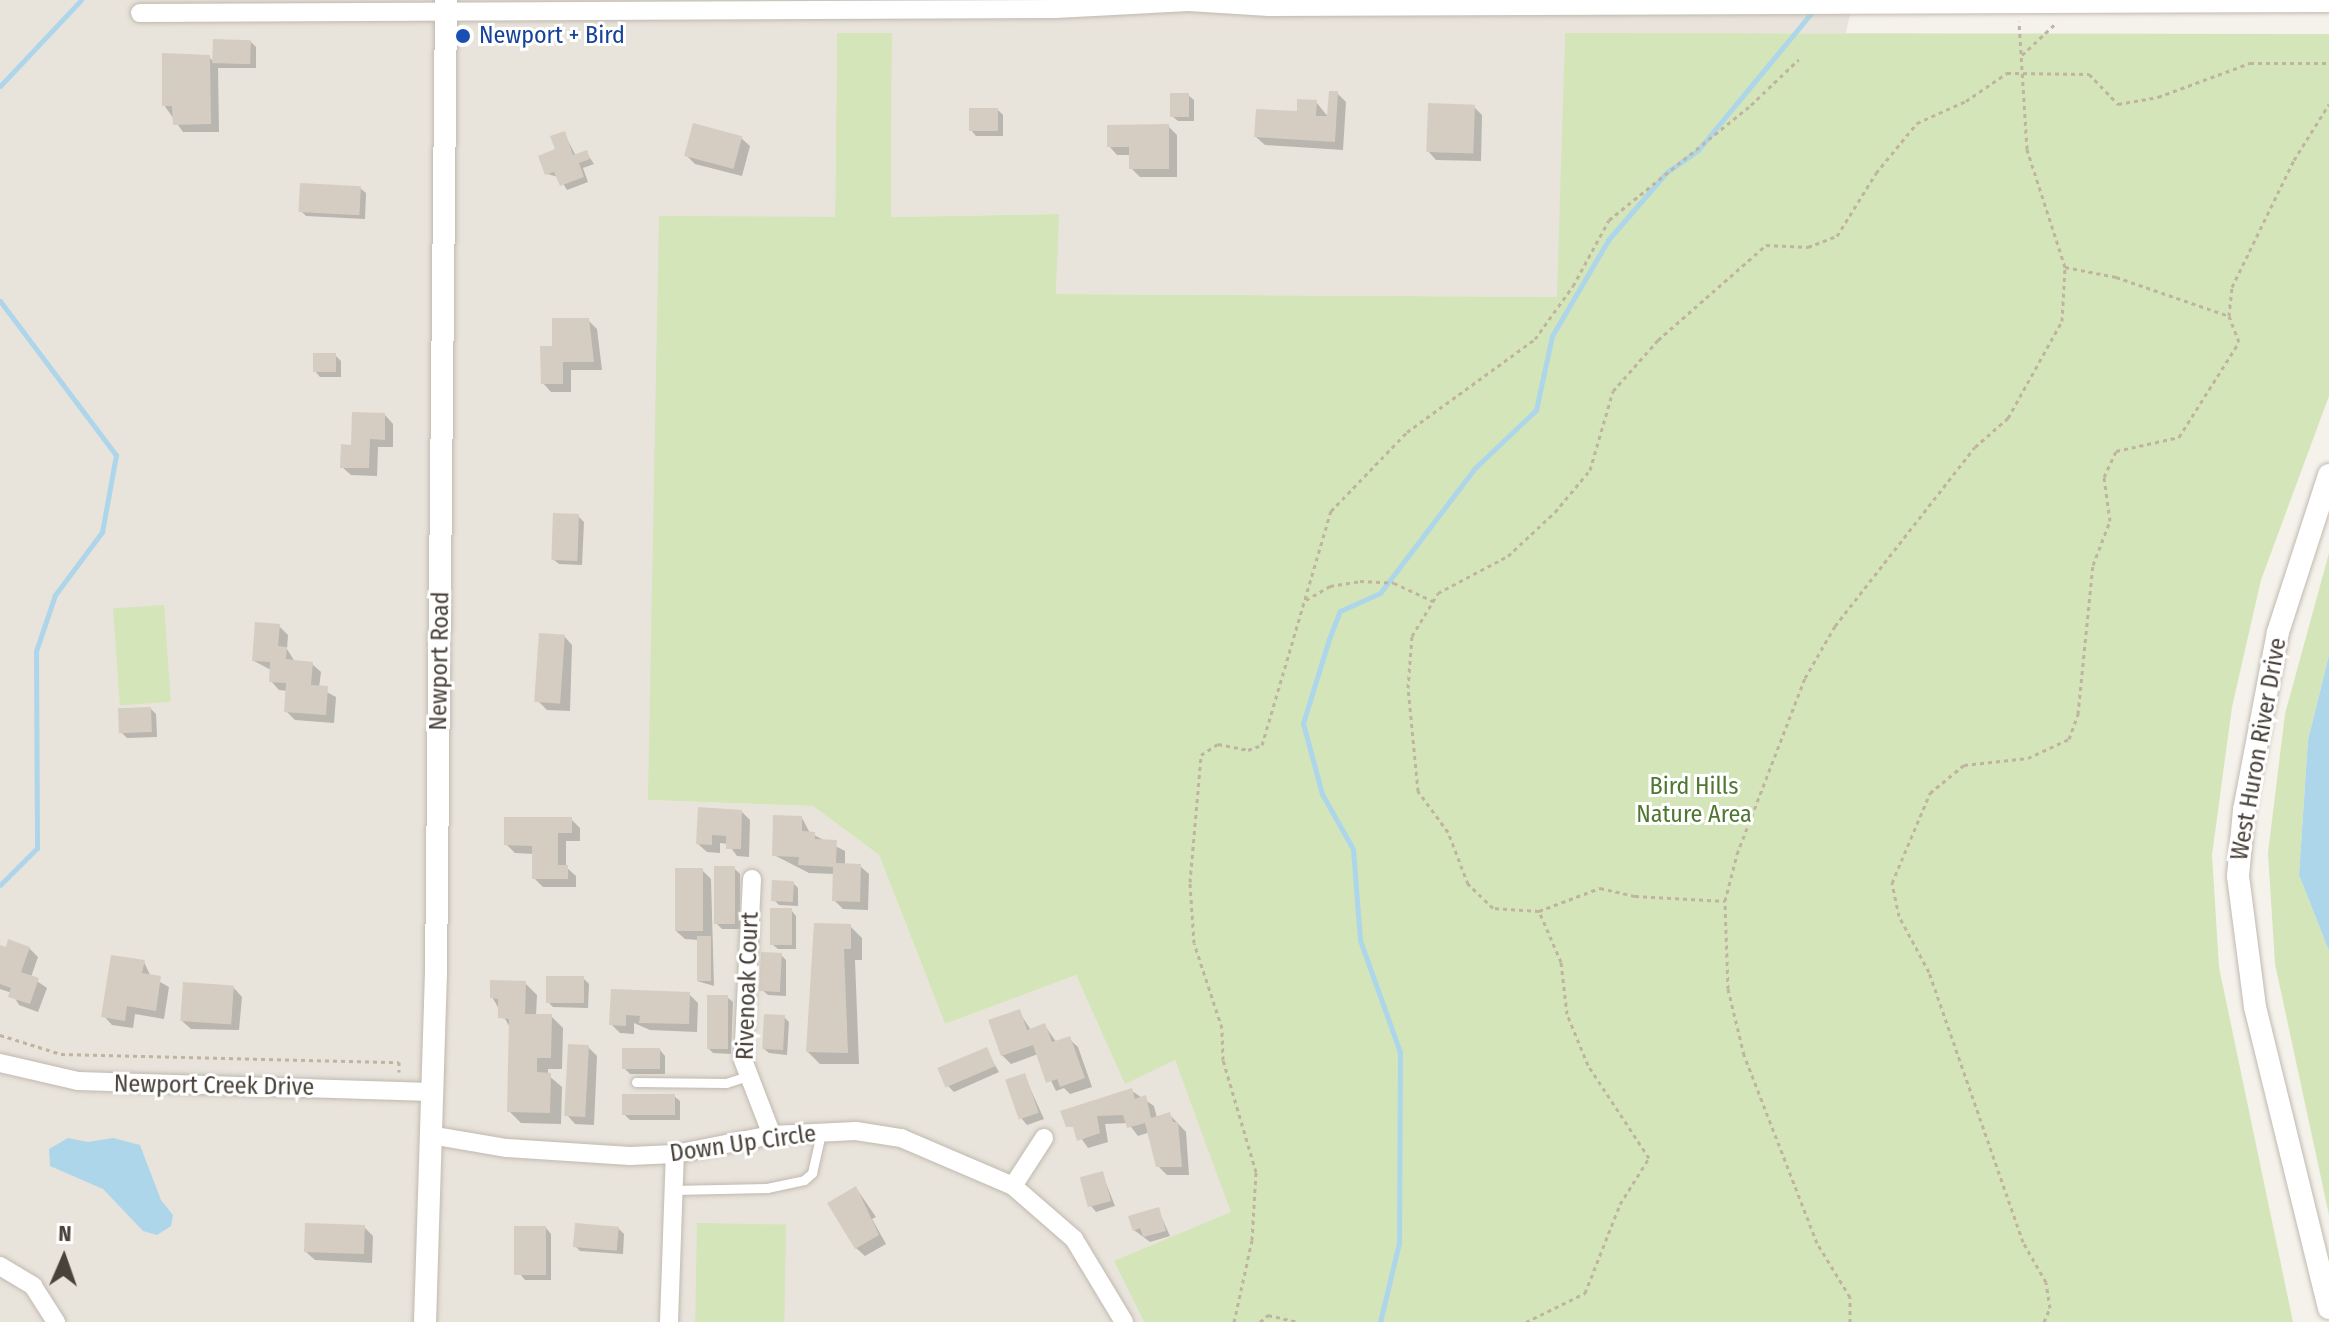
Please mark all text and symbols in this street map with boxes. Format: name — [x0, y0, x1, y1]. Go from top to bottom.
place label: Newport + Bird — [479, 22, 625, 50]
marker: Newport + Bird — [454, 27, 472, 45]
street label: Newport Road — [424, 591, 456, 731]
street label: West Huron River Drive — [2225, 635, 2293, 863]
park label: Bird Hills Nature Area — [1636, 773, 1752, 829]
street label: Rivenoak Court — [731, 911, 765, 1061]
street label: Newport Creek Drive — [114, 1070, 314, 1102]
street label: Down Up Circle — [668, 1119, 818, 1169]
north arrow — [24, 1218, 104, 1298]
text: N — [58, 1220, 72, 1247]

